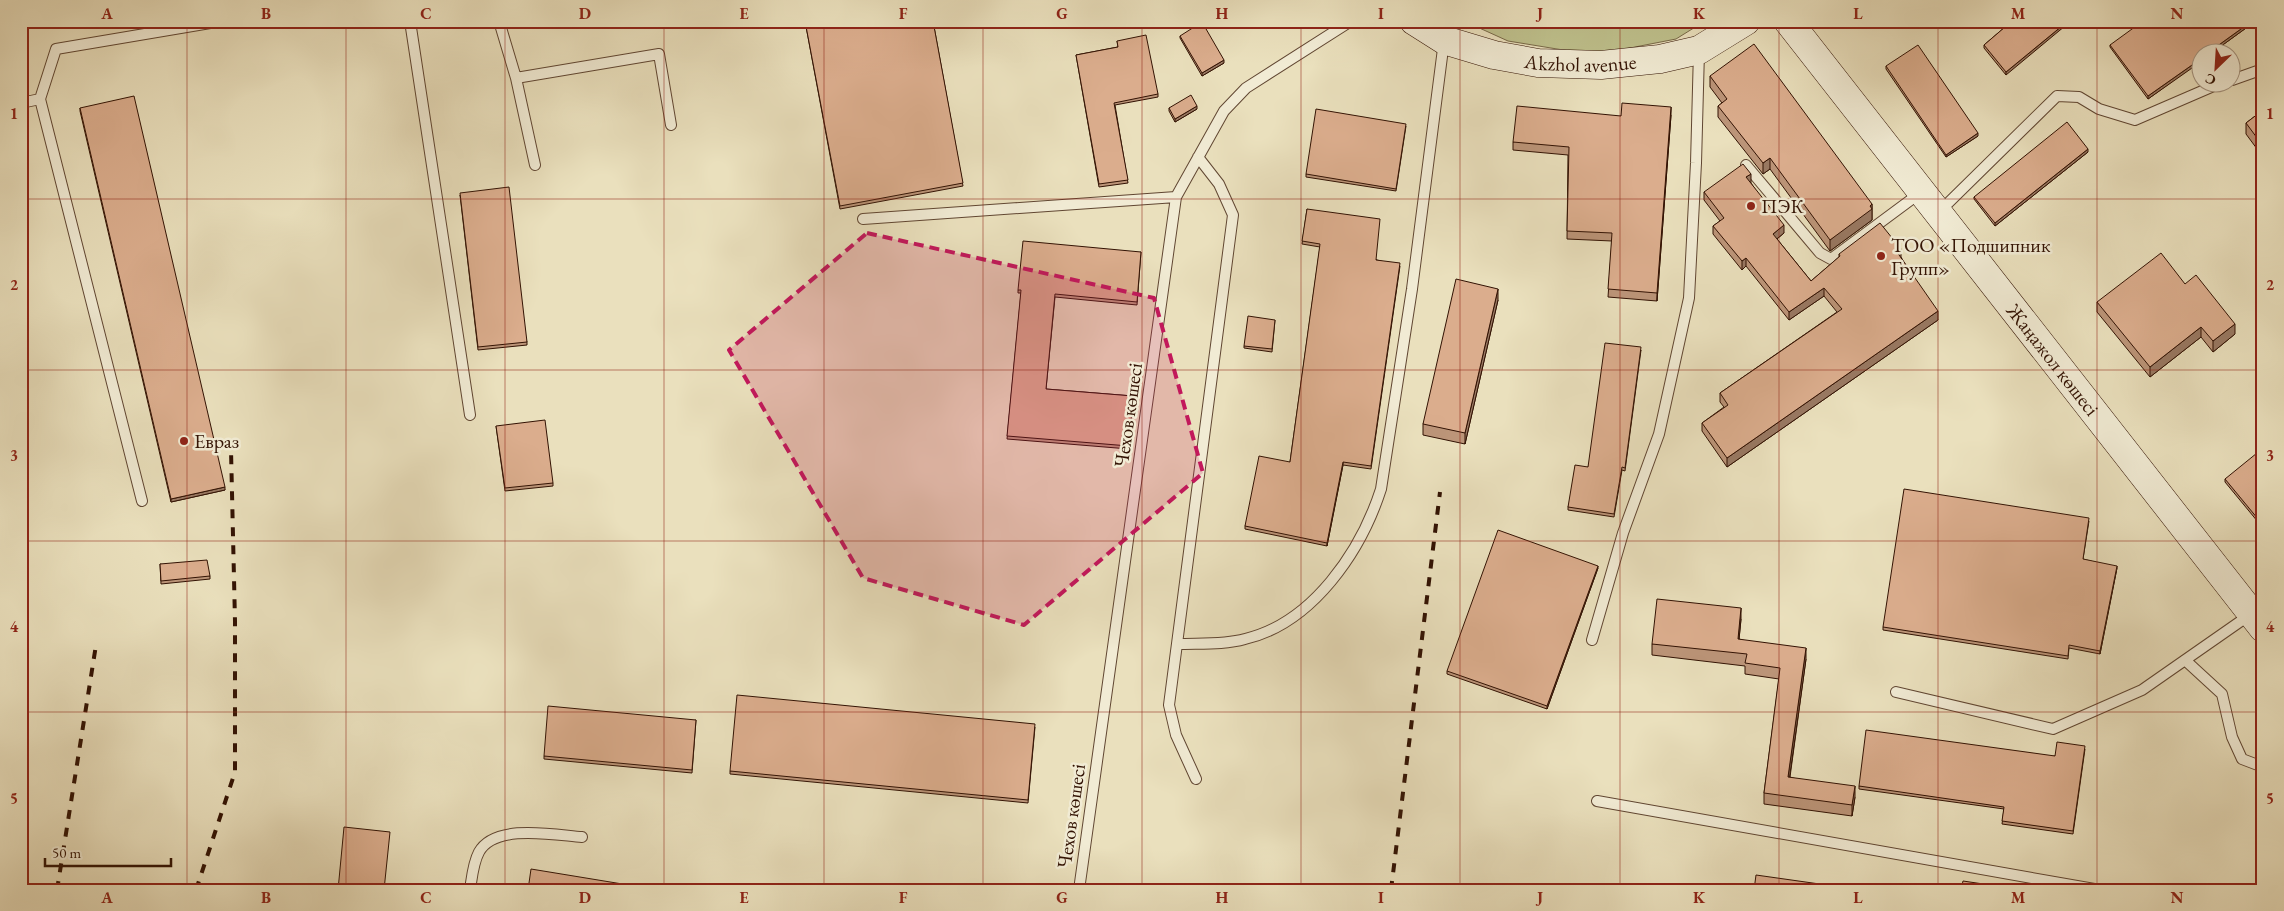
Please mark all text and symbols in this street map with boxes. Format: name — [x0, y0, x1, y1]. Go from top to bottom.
text: A — [100, 3, 113, 24]
text: B — [261, 3, 271, 24]
text: C — [420, 3, 432, 24]
text: D — [579, 3, 591, 24]
text: E — [739, 3, 749, 24]
text: F — [899, 3, 908, 24]
text: G — [1056, 3, 1068, 24]
text: H — [1216, 3, 1229, 24]
text: I — [1378, 3, 1384, 24]
text: J — [1535, 3, 1543, 24]
text: K — [1693, 3, 1706, 24]
text: L — [1853, 3, 1863, 24]
text: M — [2011, 3, 2026, 24]
text: N — [2171, 3, 2184, 24]
north arrow — [2192, 42, 2242, 92]
street label: Akzhol avenue — [1521, 48, 1638, 78]
text: С — [2202, 69, 2219, 90]
text: 1 — [10, 103, 18, 124]
text: 1 — [2266, 103, 2274, 124]
place label: ПЭК — [1761, 193, 1805, 219]
marker: ПЭК — [1745, 200, 1757, 212]
place label: ТОО «Подшипник Групп» — [1891, 232, 2051, 281]
marker: ТОО «Подшипник Групп» — [1875, 250, 1887, 262]
text: 2 — [10, 274, 19, 295]
text: 2 — [2266, 274, 2275, 295]
street label: Жаңажол көшесі — [2000, 297, 2105, 421]
street label: Чехов көшесі — [1108, 361, 1148, 469]
place label: Евраз — [194, 428, 240, 454]
marker: Евраз — [178, 435, 190, 447]
text: 3 — [10, 445, 18, 466]
text: 3 — [2266, 445, 2274, 466]
text: 4 — [10, 616, 19, 637]
text: 4 — [2266, 616, 2275, 637]
street label: Чехов көшесі — [1051, 762, 1091, 870]
text: 5 — [10, 788, 18, 809]
text: 5 — [2266, 788, 2274, 809]
scale bar — [45, 836, 171, 868]
text: 50 m — [52, 843, 81, 862]
text: A — [100, 887, 113, 908]
text: B — [261, 887, 271, 908]
text: C — [420, 887, 432, 908]
text: D — [579, 887, 591, 908]
text: E — [739, 887, 749, 908]
text: F — [899, 887, 908, 908]
text: G — [1056, 887, 1068, 908]
text: H — [1216, 887, 1229, 908]
text: I — [1378, 887, 1384, 908]
text: J — [1535, 887, 1543, 908]
text: K — [1693, 887, 1706, 908]
text: L — [1853, 887, 1863, 908]
text: M — [2011, 887, 2026, 908]
text: N — [2171, 887, 2184, 908]

